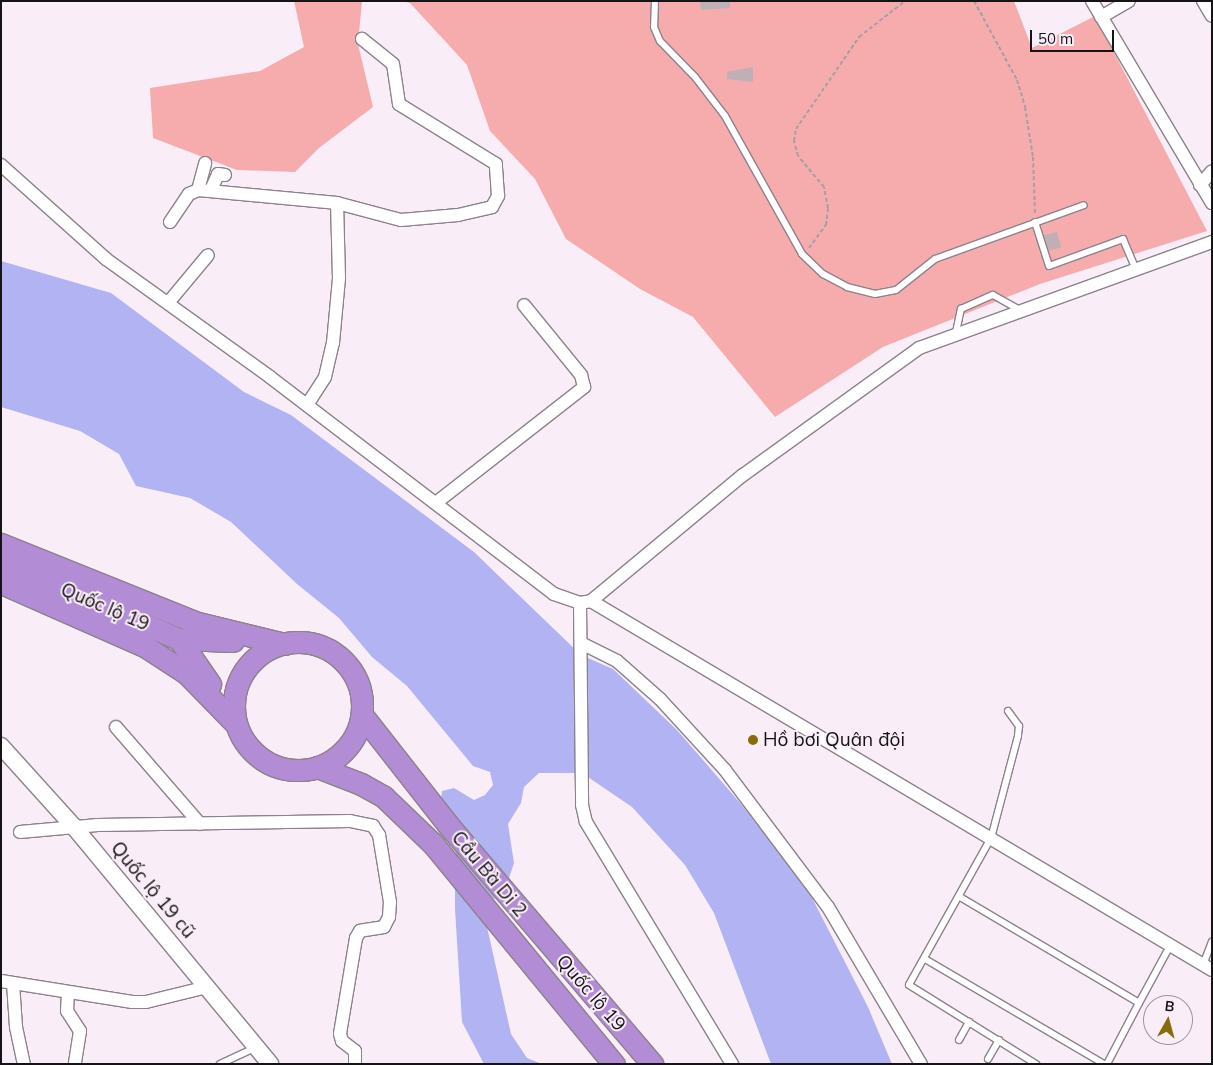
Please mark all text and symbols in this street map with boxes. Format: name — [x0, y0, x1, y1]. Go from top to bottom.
scale bar — [1033, 20, 1117, 52]
text: 50 m — [1038, 29, 1073, 48]
street label: Quốc lộ 19 — [57, 578, 153, 636]
place label: Hồ bơi Quân đội — [763, 729, 905, 751]
marker: Hồ bơi Quân đội — [747, 734, 759, 746]
street label: Cầu Bà Di 2 — [447, 827, 531, 921]
street label: Quốc lộ 19 cũ — [106, 837, 200, 943]
street label: Quốc lộ 19 — [552, 950, 630, 1036]
north arrow — [1143, 995, 1193, 1045]
text: B — [1164, 997, 1176, 1016]

